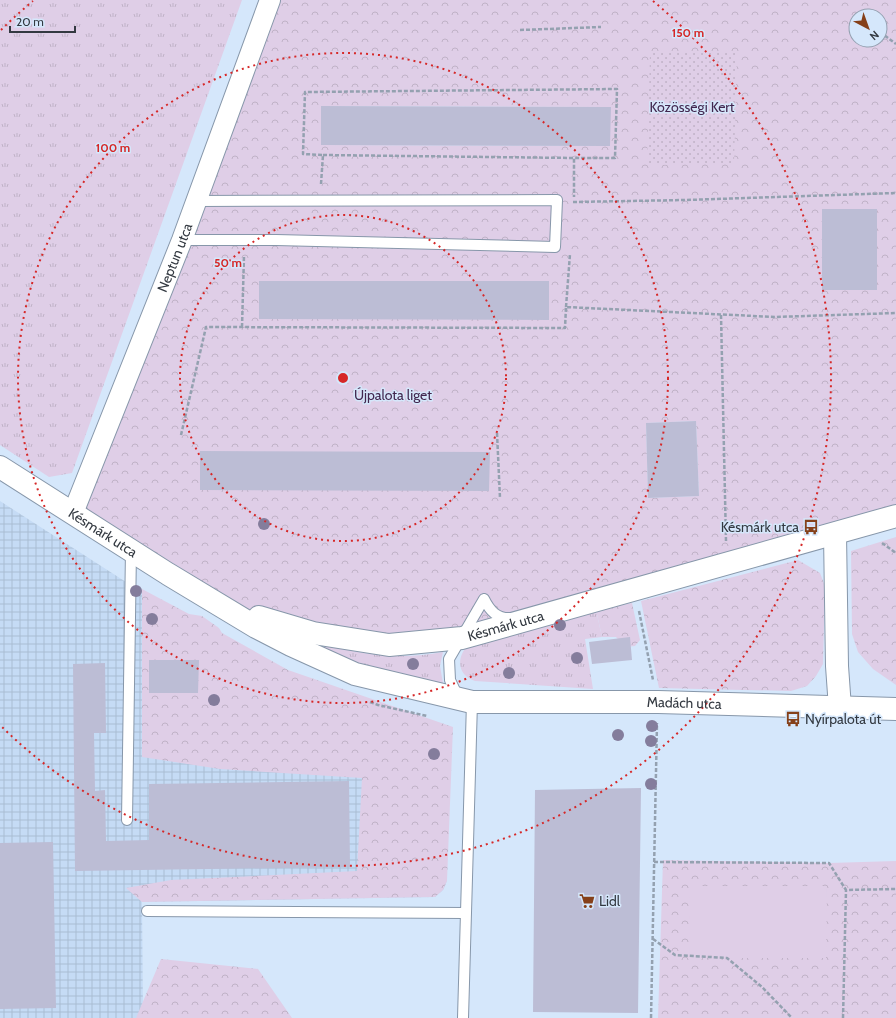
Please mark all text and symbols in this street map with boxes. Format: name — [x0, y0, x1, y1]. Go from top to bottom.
scale bar — [10, 8, 75, 34]
north arrow — [848, 8, 888, 48]
text: 20 m — [16, 14, 44, 29]
text: 150 m — [672, 25, 704, 40]
text: N — [867, 28, 882, 43]
park label: Közösségi Kert — [649, 98, 735, 116]
text: 100 m — [96, 140, 130, 155]
street label: Neptun utca — [153, 220, 197, 295]
text: 50 m — [214, 255, 242, 270]
centre of rings — [336, 371, 350, 385]
park label: Újpalota liget — [354, 386, 432, 404]
street label: Késmárk utca — [65, 504, 141, 561]
place label: Késmárk utca — [721, 518, 799, 536]
bus stop icon: Késmárk utca — [802, 518, 820, 536]
street label: Késmárk utca — [466, 606, 546, 645]
street label: Madách utca — [647, 693, 722, 713]
bus stop icon: Nyírpalota út — [784, 710, 802, 728]
place label: Nyírpalota út — [805, 710, 881, 728]
supermarket icon: Lidl — [578, 892, 596, 910]
place label: Lidl — [599, 892, 621, 910]

